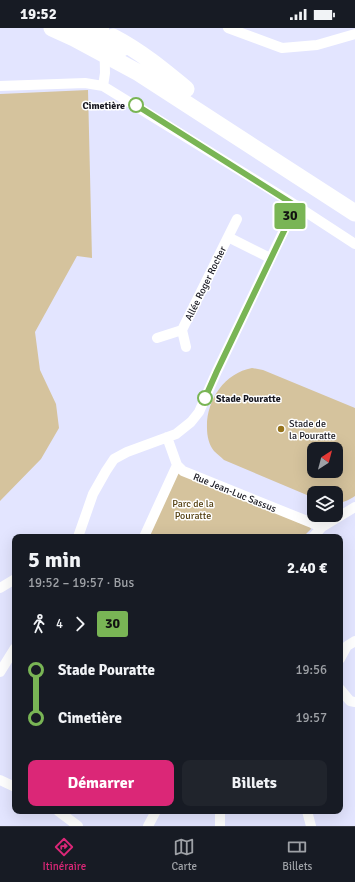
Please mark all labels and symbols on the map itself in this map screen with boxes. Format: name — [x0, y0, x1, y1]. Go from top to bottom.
marker: Cimetière — [128, 97, 144, 113]
place label: Cimetière — [82, 100, 125, 112]
line badge: 30 — [272, 203, 308, 229]
street label: Allée Roger Rocher — [183, 244, 229, 322]
marker: Stade Pouratte — [197, 390, 213, 406]
place label: Stade Pouratte — [216, 393, 281, 405]
place label: Stade de la Pouratte — [289, 418, 336, 442]
marker: Stade de la Pouratte — [276, 424, 286, 434]
north arrow — [307, 442, 343, 478]
street label: Rue Jean-Luc Sassus — [191, 471, 278, 515]
park label: Parc de la Pouratte — [172, 498, 214, 522]

